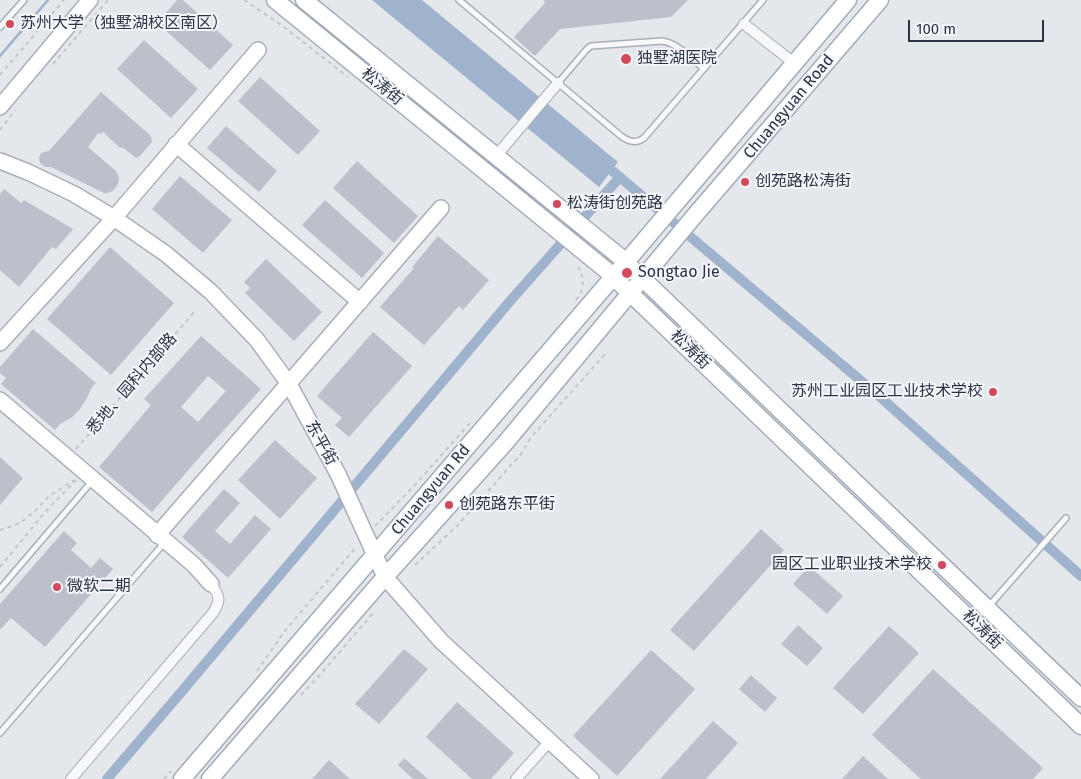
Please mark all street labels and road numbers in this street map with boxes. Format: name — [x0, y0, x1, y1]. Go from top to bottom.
street label: Chuangyuan Road — [740, 51, 838, 163]
street label: 松涛街 — [357, 64, 407, 110]
street label: 松涛街 — [666, 326, 714, 374]
street label: 悉地、园科内部路 — [83, 329, 181, 439]
street label: 东平街 — [301, 417, 341, 469]
street label: Chuangyuan Rd — [388, 441, 474, 539]
street label: 松涛街 — [958, 606, 1006, 654]

